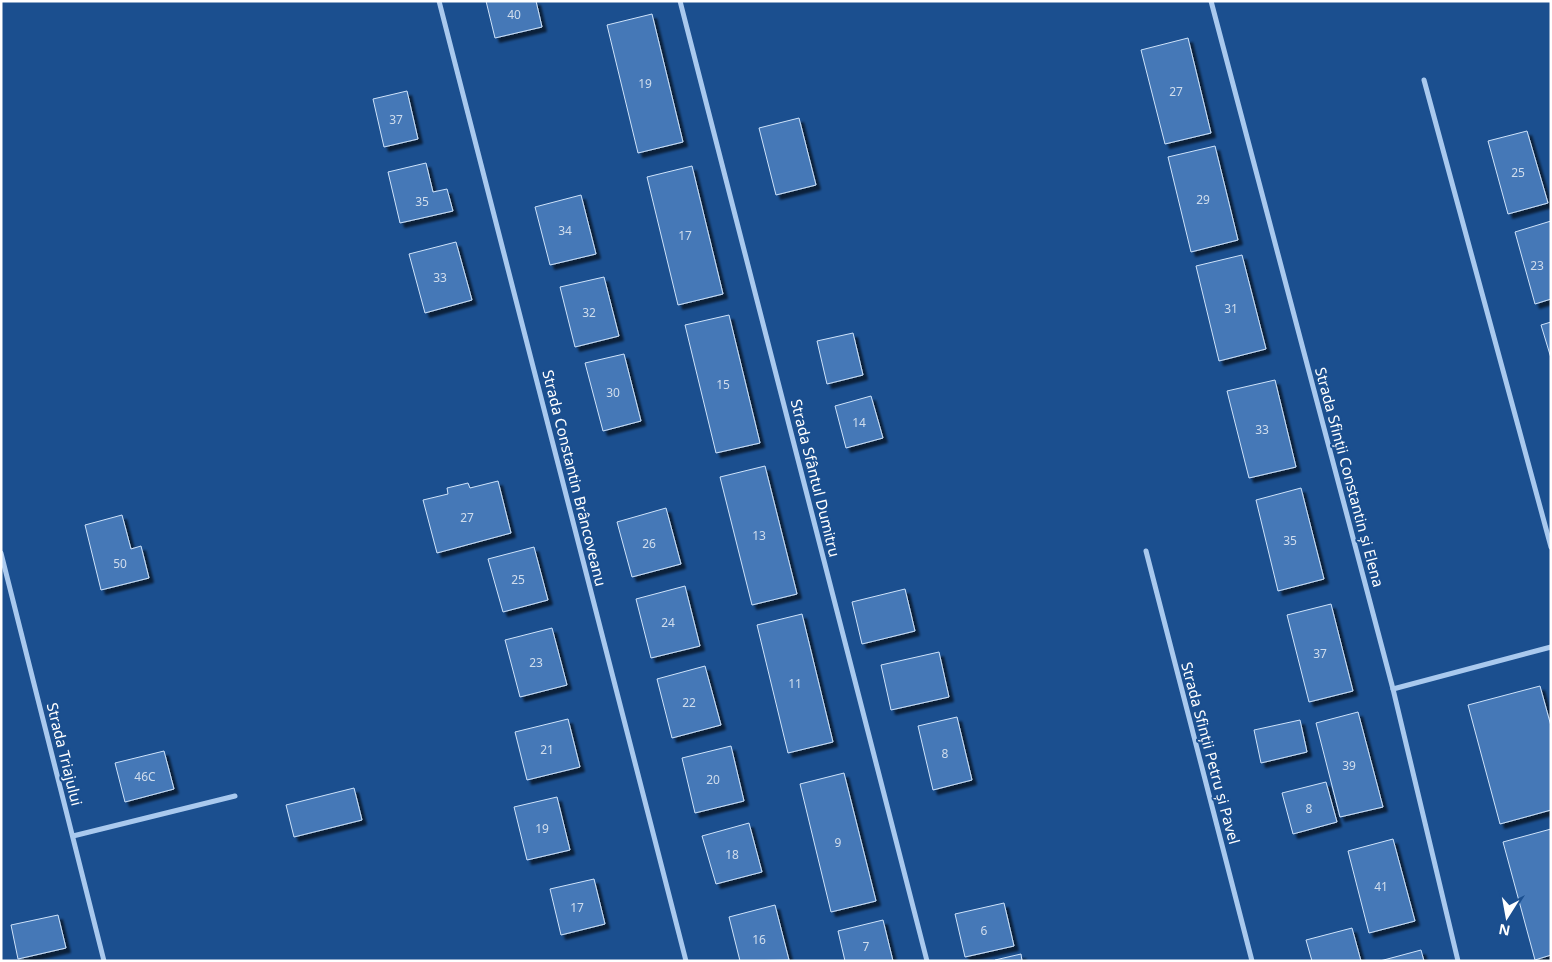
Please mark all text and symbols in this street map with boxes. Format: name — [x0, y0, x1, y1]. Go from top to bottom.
house number: 40 — [507, 6, 521, 23]
house number: 19 — [638, 75, 652, 92]
house number: 27 — [1169, 83, 1183, 100]
house number: 37 — [389, 111, 403, 128]
house number: 25 — [1511, 164, 1525, 181]
house number: 29 — [1196, 191, 1210, 208]
house number: 35 — [415, 193, 429, 210]
house number: 34 — [558, 222, 572, 239]
house number: 17 — [678, 227, 692, 244]
house number: 23 — [1530, 257, 1544, 274]
house number: 33 — [433, 269, 447, 286]
house number: 31 — [1224, 300, 1238, 317]
house number: 32 — [582, 304, 596, 321]
street label: Strada Sfinții Constantin și Elena — [1311, 365, 1389, 589]
street label: Strada Constantin Brâncoveanu — [538, 368, 612, 588]
house number: 15 — [716, 376, 730, 393]
house number: 30 — [606, 384, 620, 401]
street label: Strada Sfântul Dumitru — [787, 397, 845, 559]
house number: 14 — [852, 414, 866, 431]
house number: 33 — [1255, 421, 1269, 438]
house number: 27 — [460, 509, 474, 526]
house number: 13 — [752, 527, 766, 544]
house number: 35 — [1283, 532, 1297, 549]
house number: 26 — [642, 535, 656, 552]
house number: 50 — [113, 555, 127, 572]
house number: 25 — [511, 571, 525, 588]
house number: 24 — [661, 614, 675, 631]
house number: 37 — [1313, 645, 1327, 662]
house number: 23 — [529, 654, 543, 671]
street label: Strada Sfinții Petru și Pavel — [1177, 660, 1245, 846]
house number: 11 — [788, 675, 802, 692]
house number: 22 — [682, 694, 696, 711]
street label: Strada Triajului — [43, 700, 87, 808]
house number: 21 — [540, 741, 554, 758]
house number: 8 — [942, 745, 949, 762]
house number: 39 — [1342, 757, 1356, 774]
house number: 46C — [134, 768, 156, 785]
house number: 20 — [706, 771, 720, 788]
house number: 8 — [1306, 800, 1313, 817]
house number: 19 — [535, 820, 549, 837]
house number: 9 — [835, 834, 842, 851]
house number: 18 — [725, 846, 739, 863]
house number: 41 — [1374, 878, 1388, 895]
north arrow — [1482, 892, 1532, 942]
house number: 17 — [570, 899, 584, 916]
text: N — [1497, 920, 1512, 941]
house number: 6 — [981, 922, 988, 939]
house number: 16 — [752, 931, 766, 948]
house number: 7 — [863, 938, 870, 955]

